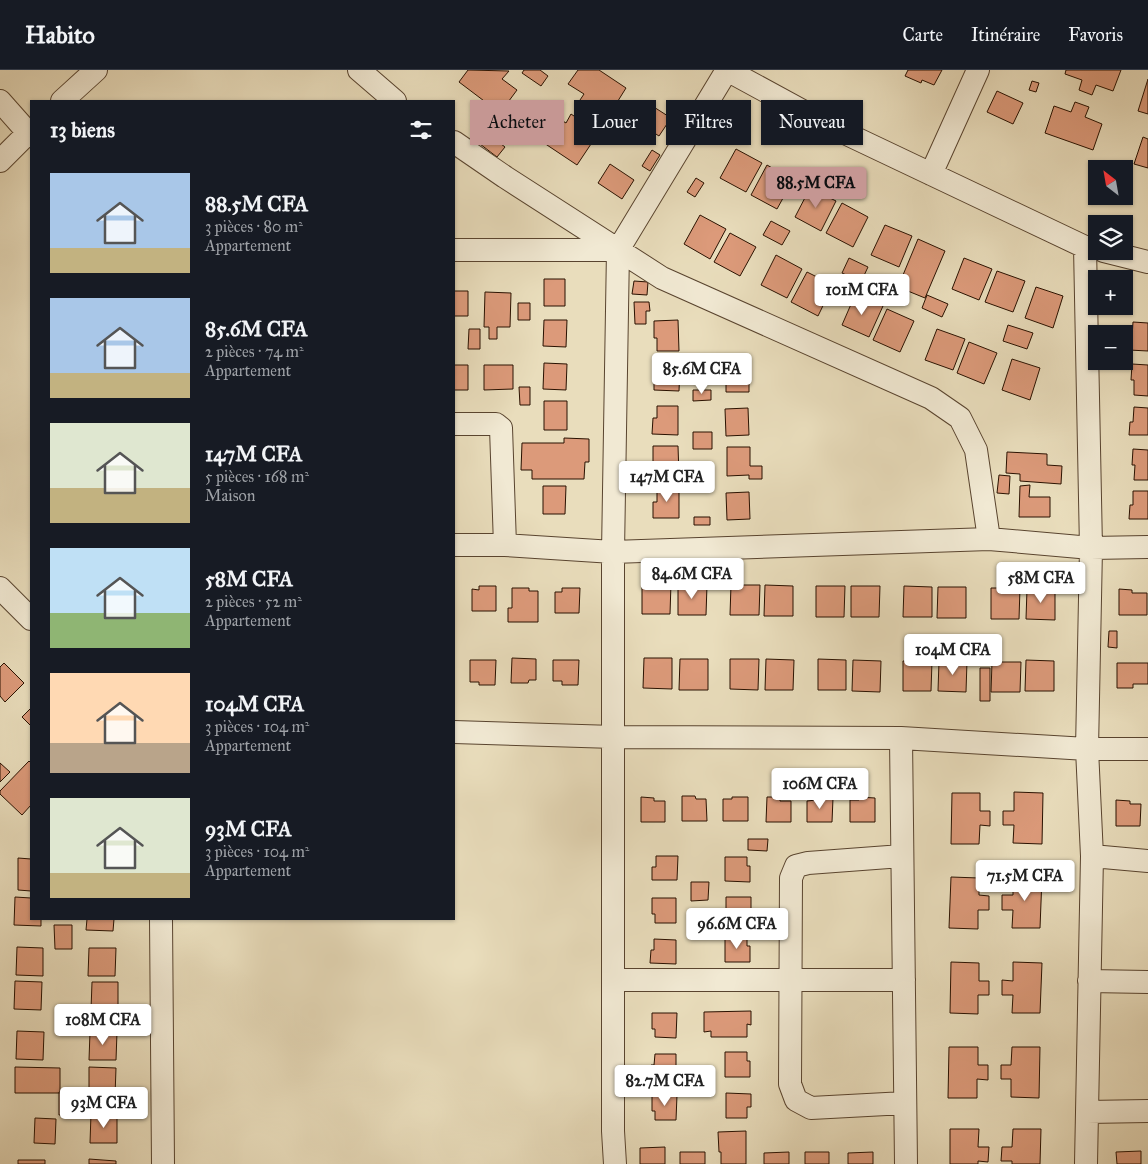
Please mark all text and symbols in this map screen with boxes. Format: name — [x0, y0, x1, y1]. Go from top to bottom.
text: Habito — [25, 20, 95, 50]
text: Carte — [903, 24, 943, 46]
text: Itinéraire — [971, 24, 1040, 46]
text: Favoris — [1068, 24, 1123, 46]
chip: Acheter — [470, 100, 564, 145]
chip: Louer — [574, 100, 656, 145]
chip: Filtres — [666, 100, 751, 145]
chip: Nouveau — [761, 100, 863, 145]
icon: filters — [407, 116, 435, 144]
text: 13 biens — [50, 117, 115, 143]
north arrow — [1088, 160, 1132, 205]
map controls — [1088, 160, 1133, 370]
pin: 88.5M CFA — [759, 166, 873, 209]
text: 88.5M CFA — [777, 173, 855, 192]
text: 88.5M CFA — [205, 191, 308, 217]
icon: home — [90, 193, 150, 253]
button: layers — [1088, 215, 1133, 260]
text: 3 pièces · 80 m² — [205, 217, 303, 236]
text: Appartement — [205, 236, 291, 255]
button: + — [1088, 270, 1133, 315]
pin: 101M CFA — [810, 274, 914, 316]
text: 101M CFA — [825, 280, 899, 299]
text: 85.6M CFA — [205, 316, 308, 342]
icon: home — [90, 318, 150, 378]
button: − — [1088, 325, 1133, 370]
text: 2 pièces · 74 m² — [205, 342, 304, 361]
pin: 85.6M CFA — [645, 352, 759, 395]
text: 85.6M CFA — [663, 359, 741, 378]
text: Appartement — [205, 361, 291, 380]
text: 147M CFA — [205, 441, 303, 467]
icon: home — [90, 443, 150, 503]
pin: 147M CFA — [615, 460, 719, 503]
text: 5 pièces · 168 m² — [205, 467, 309, 486]
text: 147M CFA — [630, 467, 704, 486]
text: Maison — [205, 486, 255, 505]
pin: 84.6M CFA — [635, 558, 749, 600]
pin: 58M CFA — [995, 562, 1087, 604]
text: 84.6M CFA — [652, 564, 732, 583]
text: 58M CFA — [205, 566, 293, 592]
icon: home — [90, 568, 150, 628]
text: 58M CFA — [1007, 568, 1075, 587]
text: 2 pièces · 52 m² — [205, 592, 302, 611]
text: Appartement — [205, 611, 291, 630]
pin: 104M CFA — [901, 634, 1005, 676]
text: 104M CFA — [915, 640, 991, 659]
text: 104M CFA — [205, 691, 304, 717]
icon: home — [90, 693, 150, 753]
text: 3 pièces · 104 m² — [205, 717, 310, 736]
text: Appartement — [205, 736, 291, 755]
pin: 106M CFA — [768, 768, 872, 810]
text: 106M CFA — [782, 774, 858, 793]
text: 93M CFA — [205, 816, 292, 842]
icon: home — [90, 818, 150, 878]
text: 3 pièces · 104 m² — [205, 842, 310, 861]
pin: 71.5M CFA — [968, 860, 1082, 902]
text: Appartement — [205, 861, 291, 880]
text: 71.5M CFA — [987, 866, 1063, 885]
pin: 96.6M CFA — [680, 908, 794, 950]
text: 96.6M CFA — [697, 914, 777, 933]
pin: 108M CFA — [51, 1004, 155, 1046]
text: 108M CFA — [65, 1010, 141, 1029]
pin: 82.7M CFA — [608, 1064, 722, 1107]
text: 82.7M CFA — [626, 1071, 704, 1090]
pin: 93M CFA — [58, 1086, 150, 1129]
text: 93M CFA — [71, 1093, 137, 1112]

